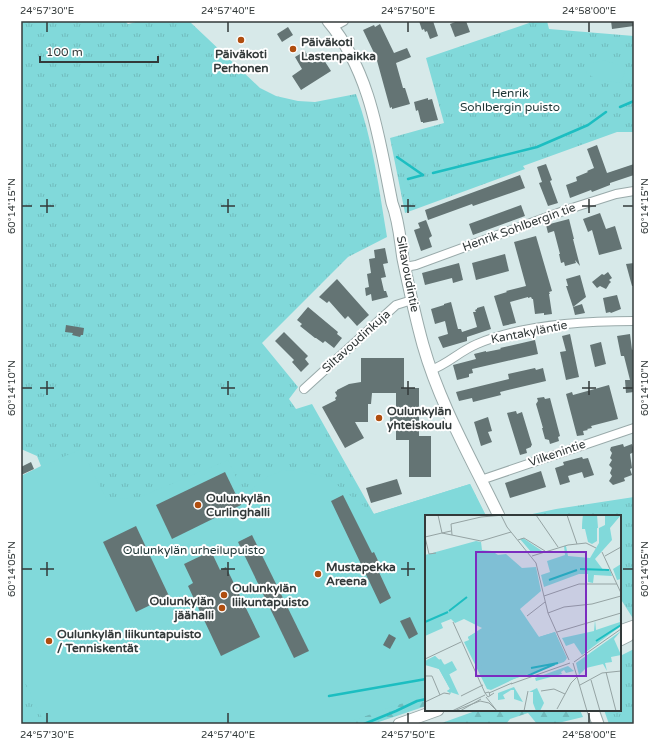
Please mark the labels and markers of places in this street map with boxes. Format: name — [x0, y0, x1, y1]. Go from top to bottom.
marker: Päiväkoti Perhonen — [236, 35, 246, 45]
place label: Päiväkoti Lastenpaikka — [301, 35, 376, 64]
marker: Päiväkoti Lastenpaikka — [288, 44, 298, 54]
place label: Päiväkoti Perhonen — [213, 47, 269, 75]
place label: Oulunkylän yhteiskoulu — [387, 404, 452, 433]
marker: Oulunkylän yhteiskoulu — [374, 413, 384, 423]
place label: Oulunkylän Curlinghalli — [206, 491, 271, 520]
marker: Oulunkylän Curlinghalli — [193, 500, 203, 510]
place label: Mustapekka Areena — [326, 560, 396, 588]
marker: Mustapekka Areena — [313, 569, 323, 579]
place label: Oulunkylän liikuntapuisto — [232, 581, 309, 610]
marker: Oulunkylän liikuntapuisto — [219, 590, 229, 600]
place label: Oulunkylän jäähalli — [149, 594, 214, 623]
marker: Oulunkylän jäähalli — [217, 603, 227, 613]
place label: Oulunkylän liikuntapuisto / Tenniskentät — [57, 627, 201, 655]
marker: Oulunkylän liikuntapuisto / Tenniskentät — [44, 636, 54, 646]

